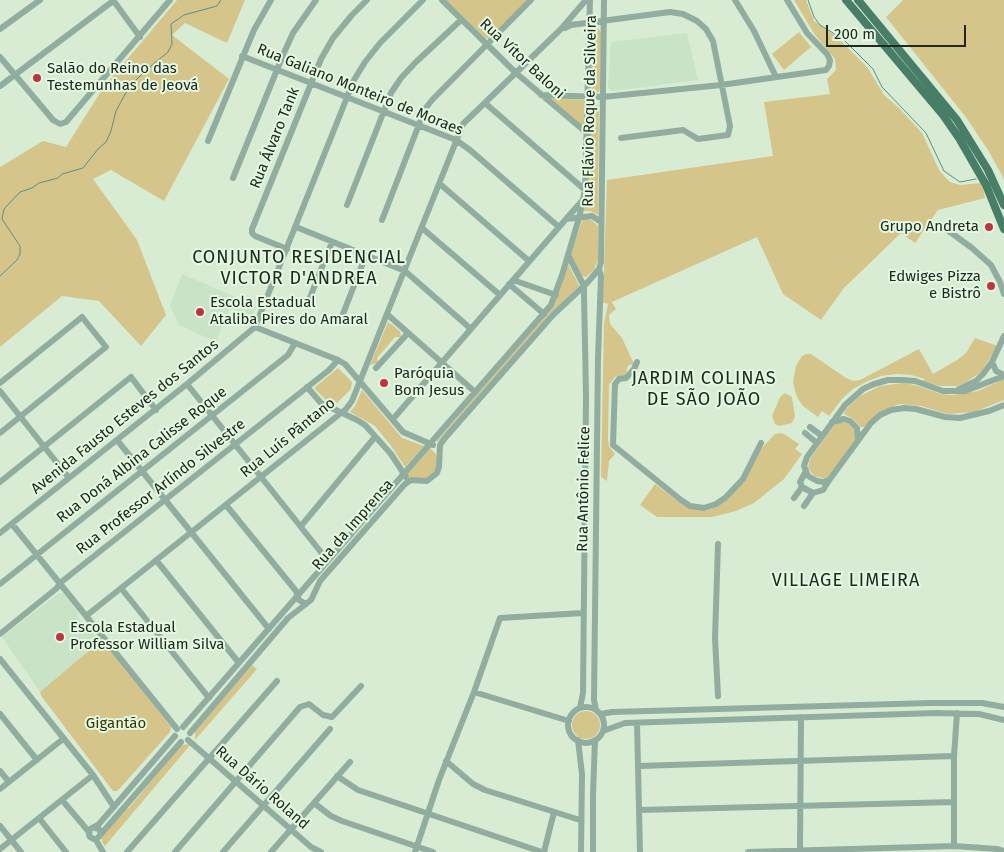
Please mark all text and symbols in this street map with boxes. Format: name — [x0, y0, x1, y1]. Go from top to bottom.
street label: Rua Vítor Baloni — [476, 15, 568, 103]
street label: Rua Flávio Roque da Silveira — [579, 15, 601, 207]
scale bar — [829, 15, 969, 47]
text: 200 m — [834, 25, 875, 43]
street label: Rua Galiano Monteiro de Moraes — [254, 40, 466, 140]
place label: Salão do Reino das Testemunhas de Jeová — [47, 60, 198, 95]
marker: Salão do Reino das Testemunhas de Jeová — [31, 72, 43, 84]
street label: Rua Álvaro Tank — [246, 85, 304, 191]
place label: Grupo Andreta — [880, 218, 979, 236]
marker: Grupo Andreta — [983, 221, 995, 233]
district label: CONJUNTO RESIDENCIAL VICTOR D'ANDREA — [190, 247, 408, 290]
place label: Edwiges Pizza e Bistrô — [889, 268, 981, 303]
marker: Edwiges Pizza e Bistrô — [985, 280, 997, 292]
place label: Escola Estadual Ataliba Pires do Amaral — [210, 294, 368, 329]
marker: Escola Estadual Ataliba Pires do Amaral — [194, 306, 206, 318]
street label: Avenida Fausto Esteves dos Santos — [28, 336, 222, 498]
place label: Paróquia Bom Jesus — [394, 365, 464, 400]
district label: JARDIM COLINAS DE SÃO JOÃO — [630, 368, 778, 410]
marker: Paróquia Bom Jesus — [378, 377, 390, 389]
street label: Rua Doná Albina Calisse Roque — [53, 383, 231, 527]
street label: Rua Luís Pântano — [237, 394, 339, 482]
street label: Rua Professor Arlíndo Silvestre — [73, 415, 249, 559]
street label: Rua Antônio Felice — [574, 426, 594, 552]
street label: Rua da Imprensa — [309, 476, 397, 574]
district label: VILLAGE LIMEIRA — [770, 570, 922, 592]
place label: Escola Estadual Professor William Silva — [70, 619, 225, 654]
marker: Escola Estadual Professor William Silva — [54, 631, 66, 643]
park label: Gigantão — [86, 715, 146, 733]
street label: Rua Dário Roland — [211, 742, 313, 834]

